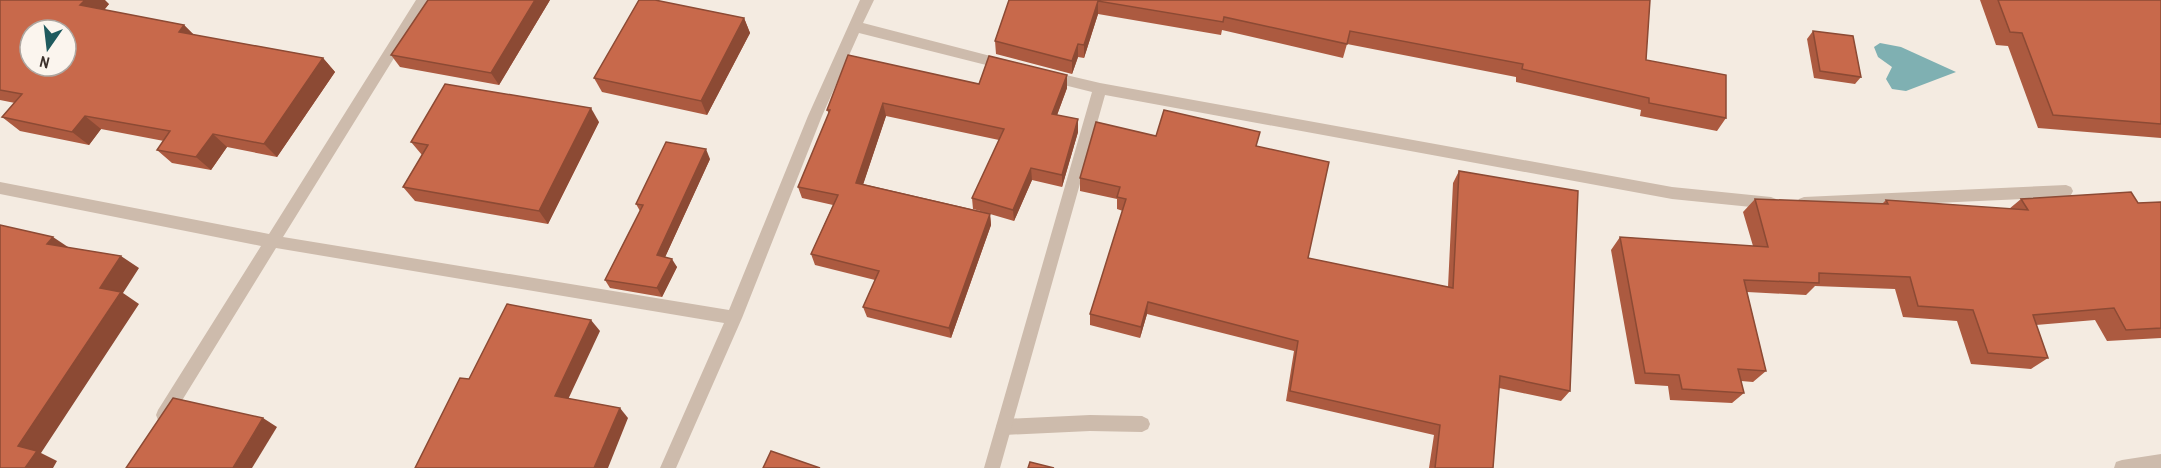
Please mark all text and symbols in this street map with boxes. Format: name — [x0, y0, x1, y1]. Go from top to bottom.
north arrow — [18, 18, 78, 78]
text: N — [37, 51, 52, 74]

